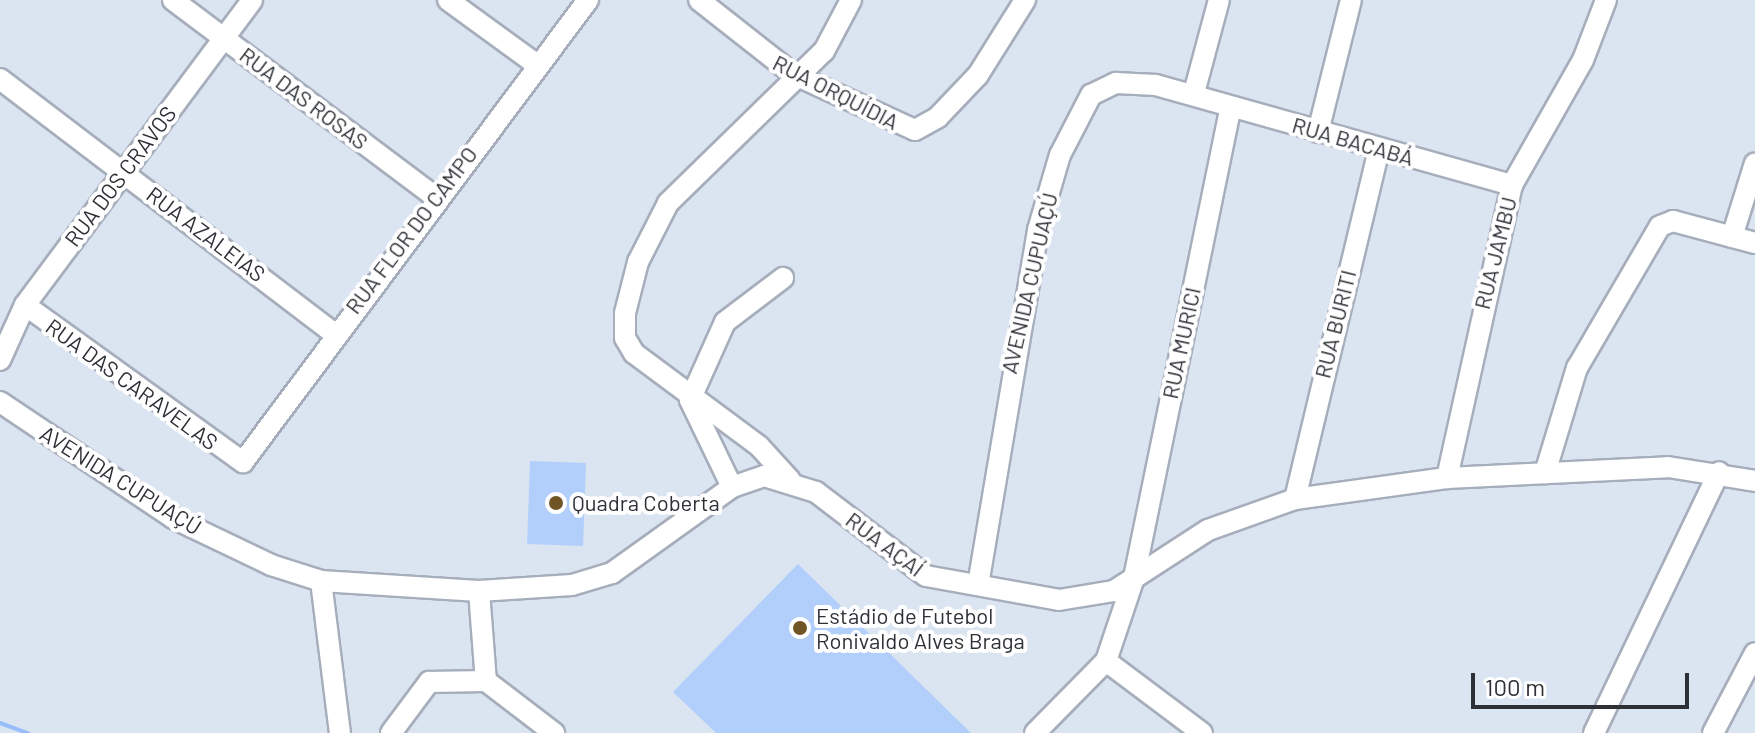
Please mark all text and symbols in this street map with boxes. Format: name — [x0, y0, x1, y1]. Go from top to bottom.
street label: RUA DAS ROSAS — [235, 41, 373, 155]
street label: RUA ORQUÍDIA — [769, 49, 903, 135]
street label: RUA DOS CRAVOS — [59, 101, 181, 251]
street label: RUA BACABÁ — [1289, 111, 1417, 171]
street label: RUA FLOR DO CAMPO — [340, 141, 482, 319]
street label: RUA AZALEIAS — [142, 181, 270, 287]
street label: AVENIDA CUPUAÇÚ — [995, 190, 1063, 376]
street label: RUA JAMBU — [1468, 194, 1522, 312]
street label: RUA BURITI — [1309, 267, 1361, 381]
street label: RUA MURICI — [1156, 285, 1206, 401]
street label: RUA DAS CARAVELAS — [41, 313, 223, 455]
street label: AVENIDA CUPUAÇÚ — [36, 420, 206, 540]
place label: Quadra Coberta — [572, 490, 720, 516]
marker: Quadra Coberta — [547, 494, 565, 512]
street label: RUA AÇAÍ — [841, 506, 929, 582]
place label: Estádio de Futebol Ronivaldo Alves Braga — [816, 602, 1025, 654]
marker: Estádio de Futebol Ronivaldo Alves Braga — [791, 619, 809, 637]
scale bar — [1475, 657, 1693, 707]
text: 100 m — [1485, 672, 1545, 701]

